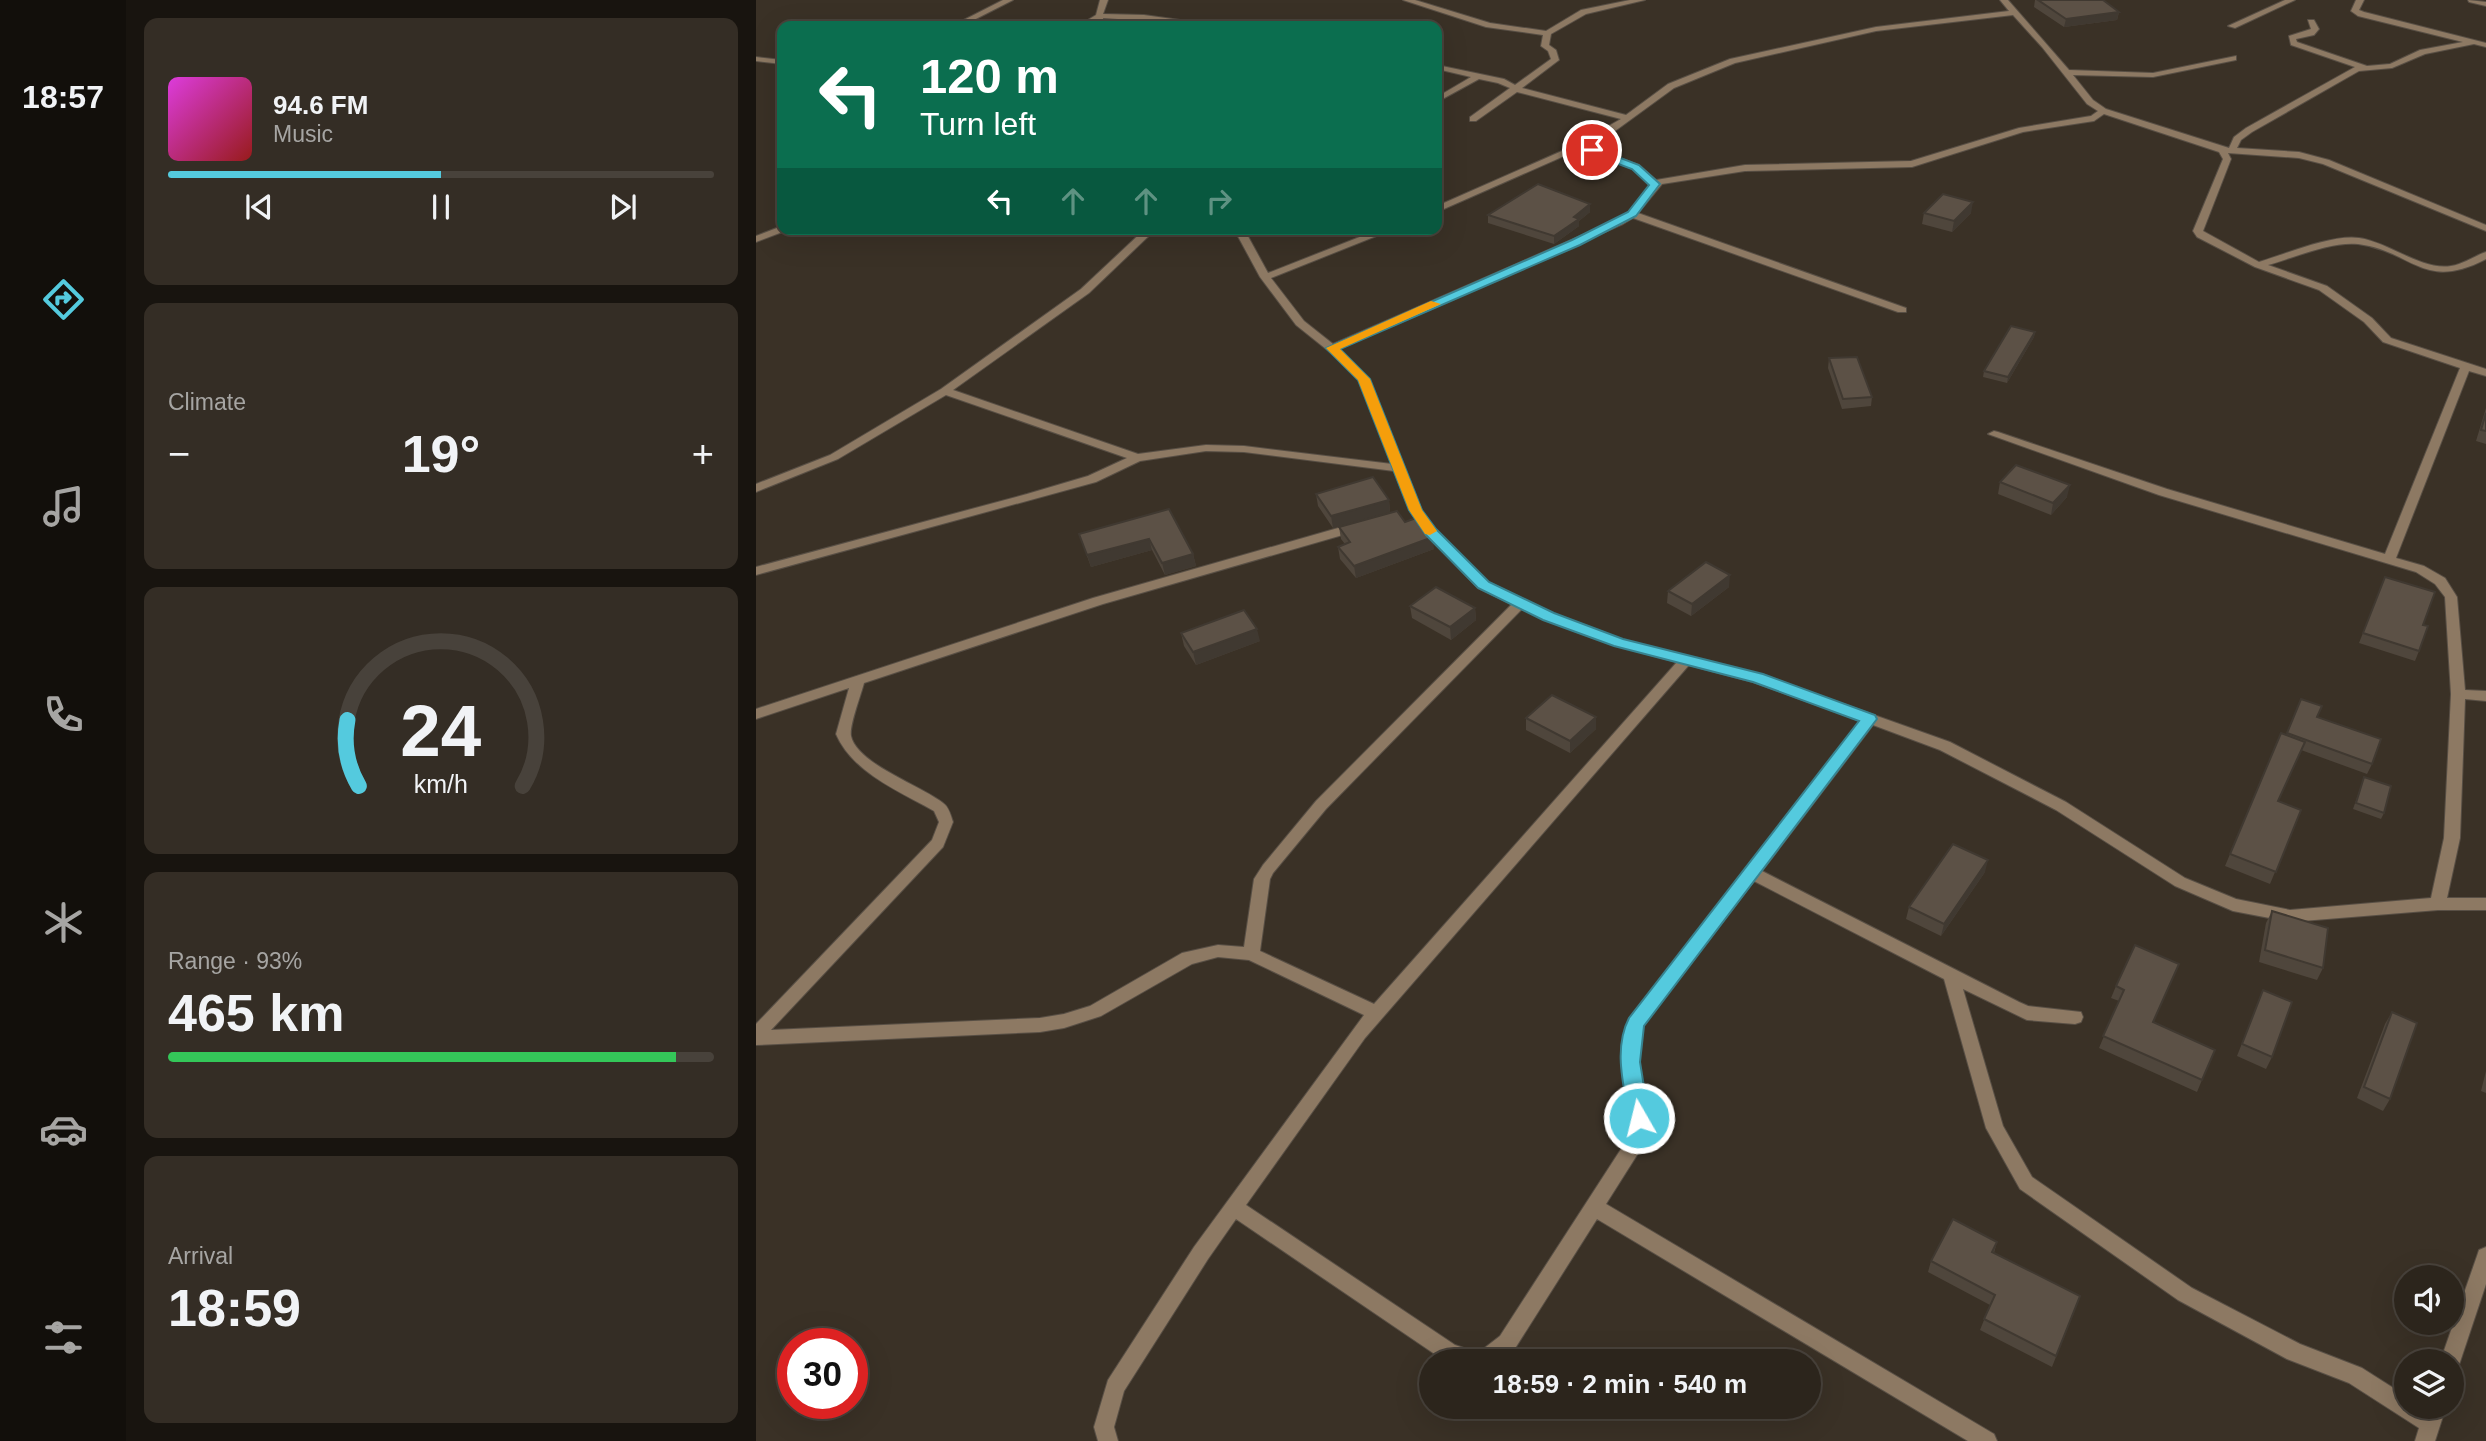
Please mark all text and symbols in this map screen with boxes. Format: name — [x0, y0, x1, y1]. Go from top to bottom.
icon: left — [805, 49, 896, 140]
text: 120 m — [920, 49, 1059, 103]
text: 18:57 — [22, 79, 104, 115]
text: 94.6 FM — [273, 90, 368, 120]
text: Turn left — [920, 106, 1036, 142]
pin — [1562, 120, 1622, 180]
text: Music — [273, 121, 333, 147]
icon: arrive — [1573, 131, 1611, 169]
icon: left — [981, 182, 1019, 220]
icon: ahead — [1054, 182, 1092, 220]
icon: ahead — [1127, 182, 1165, 220]
icon: right — [1200, 182, 1238, 220]
icon: previous — [240, 188, 278, 226]
icon: pause — [422, 188, 460, 226]
icon: next — [604, 188, 642, 226]
icon: directions — [39, 275, 88, 324]
text: Climate — [168, 389, 246, 415]
text: 19° — [402, 425, 480, 483]
text: − — [168, 433, 190, 475]
text: + — [692, 433, 714, 475]
icon: music — [39, 482, 88, 531]
icon: phone — [39, 690, 88, 739]
text: 24 — [401, 691, 482, 772]
text: km/h — [414, 770, 468, 798]
icon: climate — [39, 898, 88, 947]
text: Range · 93% — [168, 948, 302, 974]
text: 465 km — [168, 984, 344, 1042]
position arrow — [1602, 1081, 1676, 1155]
icon: car — [39, 1105, 88, 1154]
text: Arrival — [168, 1243, 233, 1269]
map controls — [2394, 1265, 2464, 1419]
button: sound — [2394, 1265, 2464, 1335]
text: 18:59 — [168, 1279, 301, 1337]
icon: filters — [39, 1313, 88, 1362]
speed limit sign: 30 — [777, 1328, 868, 1419]
button: layers — [2394, 1349, 2464, 1419]
text: 18:59 · 2 min · 540 m — [1493, 1369, 1747, 1399]

